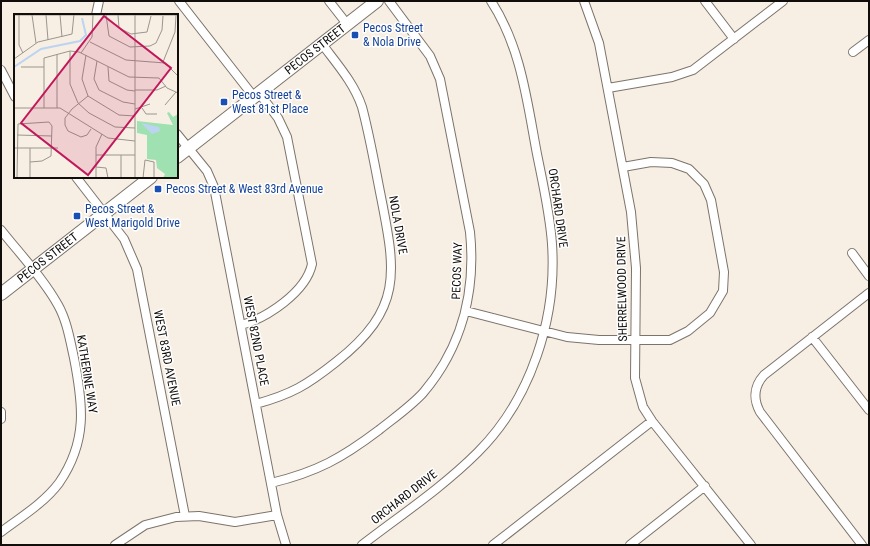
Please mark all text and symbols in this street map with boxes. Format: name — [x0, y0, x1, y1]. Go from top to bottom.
inset map — [14, 14, 178, 178]
street label: PECOS STREET — [282, 21, 348, 77]
place label: Pecos Street & Nola Drive — [363, 21, 424, 49]
marker: Pecos Street & Nola Drive — [350, 30, 360, 40]
place label: Pecos Street & West 81st Place — [232, 88, 309, 116]
marker: Pecos Street & West 81st Place — [219, 97, 229, 107]
street label: ORCHARD DRIVE — [546, 168, 570, 248]
place label: Pecos Street & West 83rd Avenue — [166, 182, 324, 196]
marker: Pecos Street & West 83rd Avenue — [153, 184, 163, 194]
street label: NOLA DRIVE — [386, 195, 410, 255]
place label: Pecos Street & West Marigold Drive — [85, 202, 180, 230]
marker: Pecos Street & West Marigold Drive — [72, 211, 82, 221]
street label: PECOS STREET — [15, 230, 81, 286]
street label: SHERRELWOOD DRIVE — [614, 236, 630, 342]
street label: PECOS WAY — [449, 241, 465, 300]
street label: WEST 82ND PLACE — [240, 295, 272, 387]
street label: WEST 83RD AVENUE — [151, 309, 183, 407]
street label: KATHERINE WAY — [74, 334, 100, 415]
street label: ORCHARD DRIVE — [368, 467, 440, 527]

